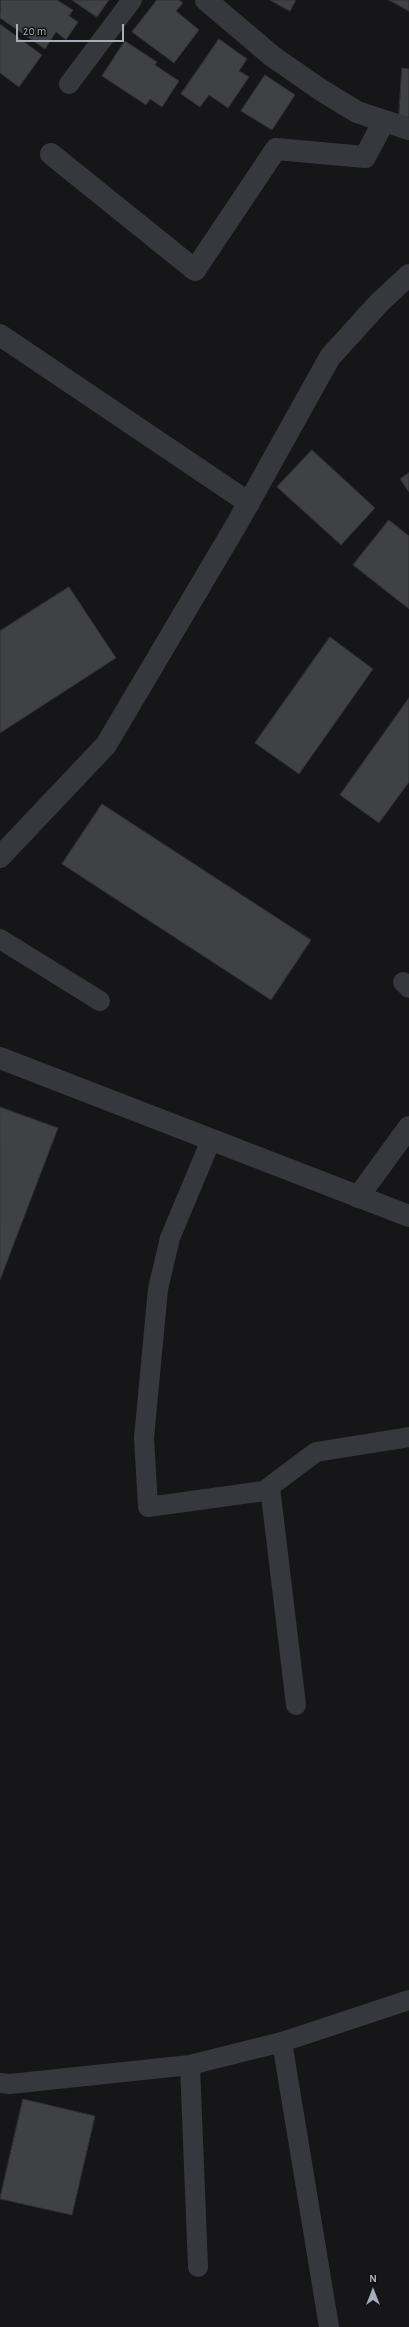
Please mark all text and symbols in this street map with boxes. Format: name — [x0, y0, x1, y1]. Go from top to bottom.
scale bar — [18, 16, 126, 42]
text: 20 m — [23, 25, 46, 37]
north arrow — [353, 2271, 393, 2311]
text: N — [369, 2273, 377, 2284]

